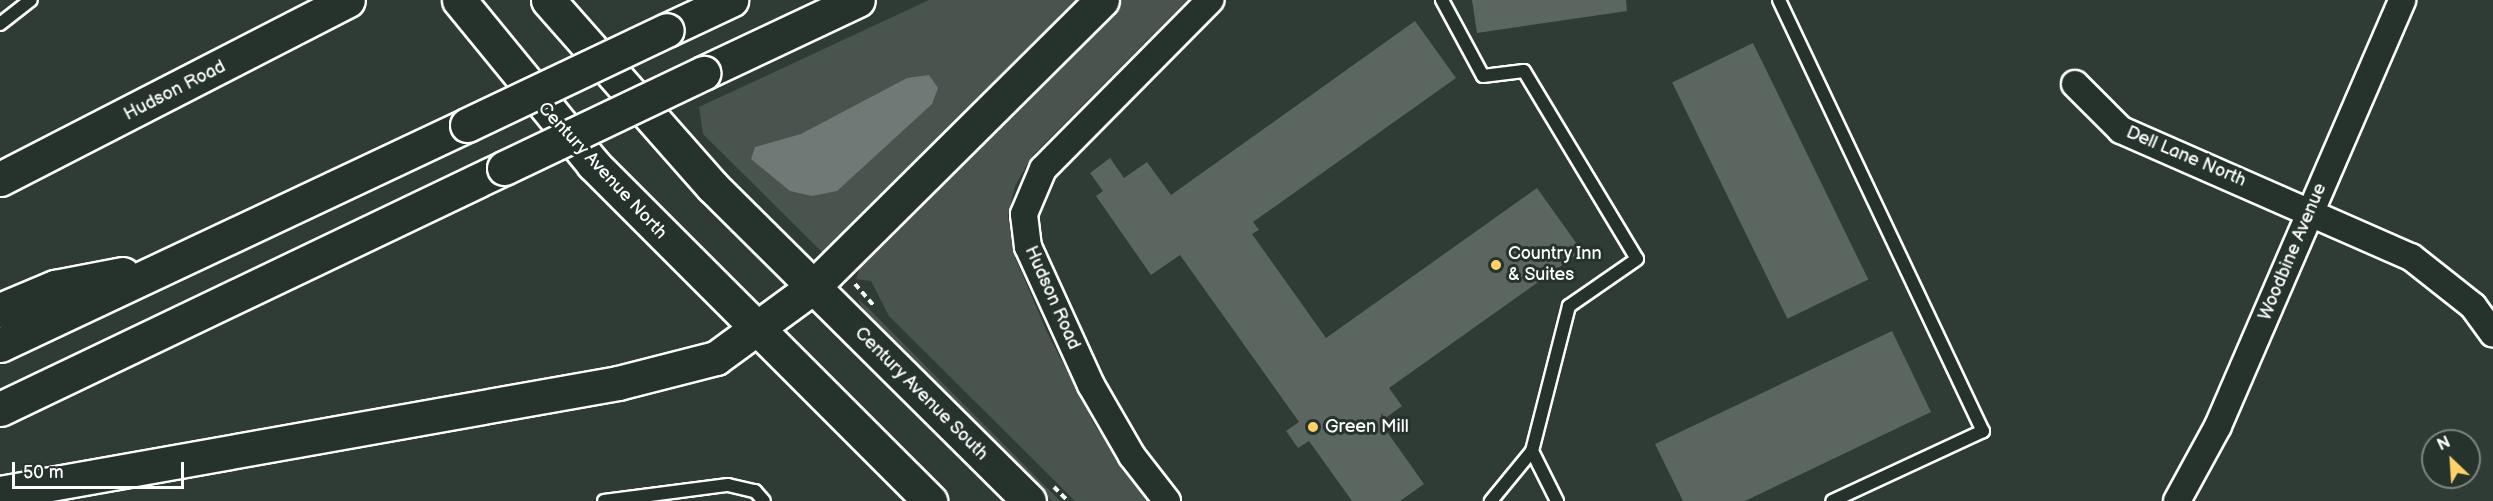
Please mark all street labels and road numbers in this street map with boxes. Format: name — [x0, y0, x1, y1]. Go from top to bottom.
street label: Hudson Road — [121, 56, 229, 126]
street label: Century Avenue North — [532, 98, 672, 244]
street label: Dell Lane North — [2123, 122, 2249, 192]
street label: Woodbine Avenue — [2254, 180, 2332, 324]
street label: Hudson Road — [1020, 243, 1084, 353]
street label: Century Avenue South — [849, 322, 993, 466]

